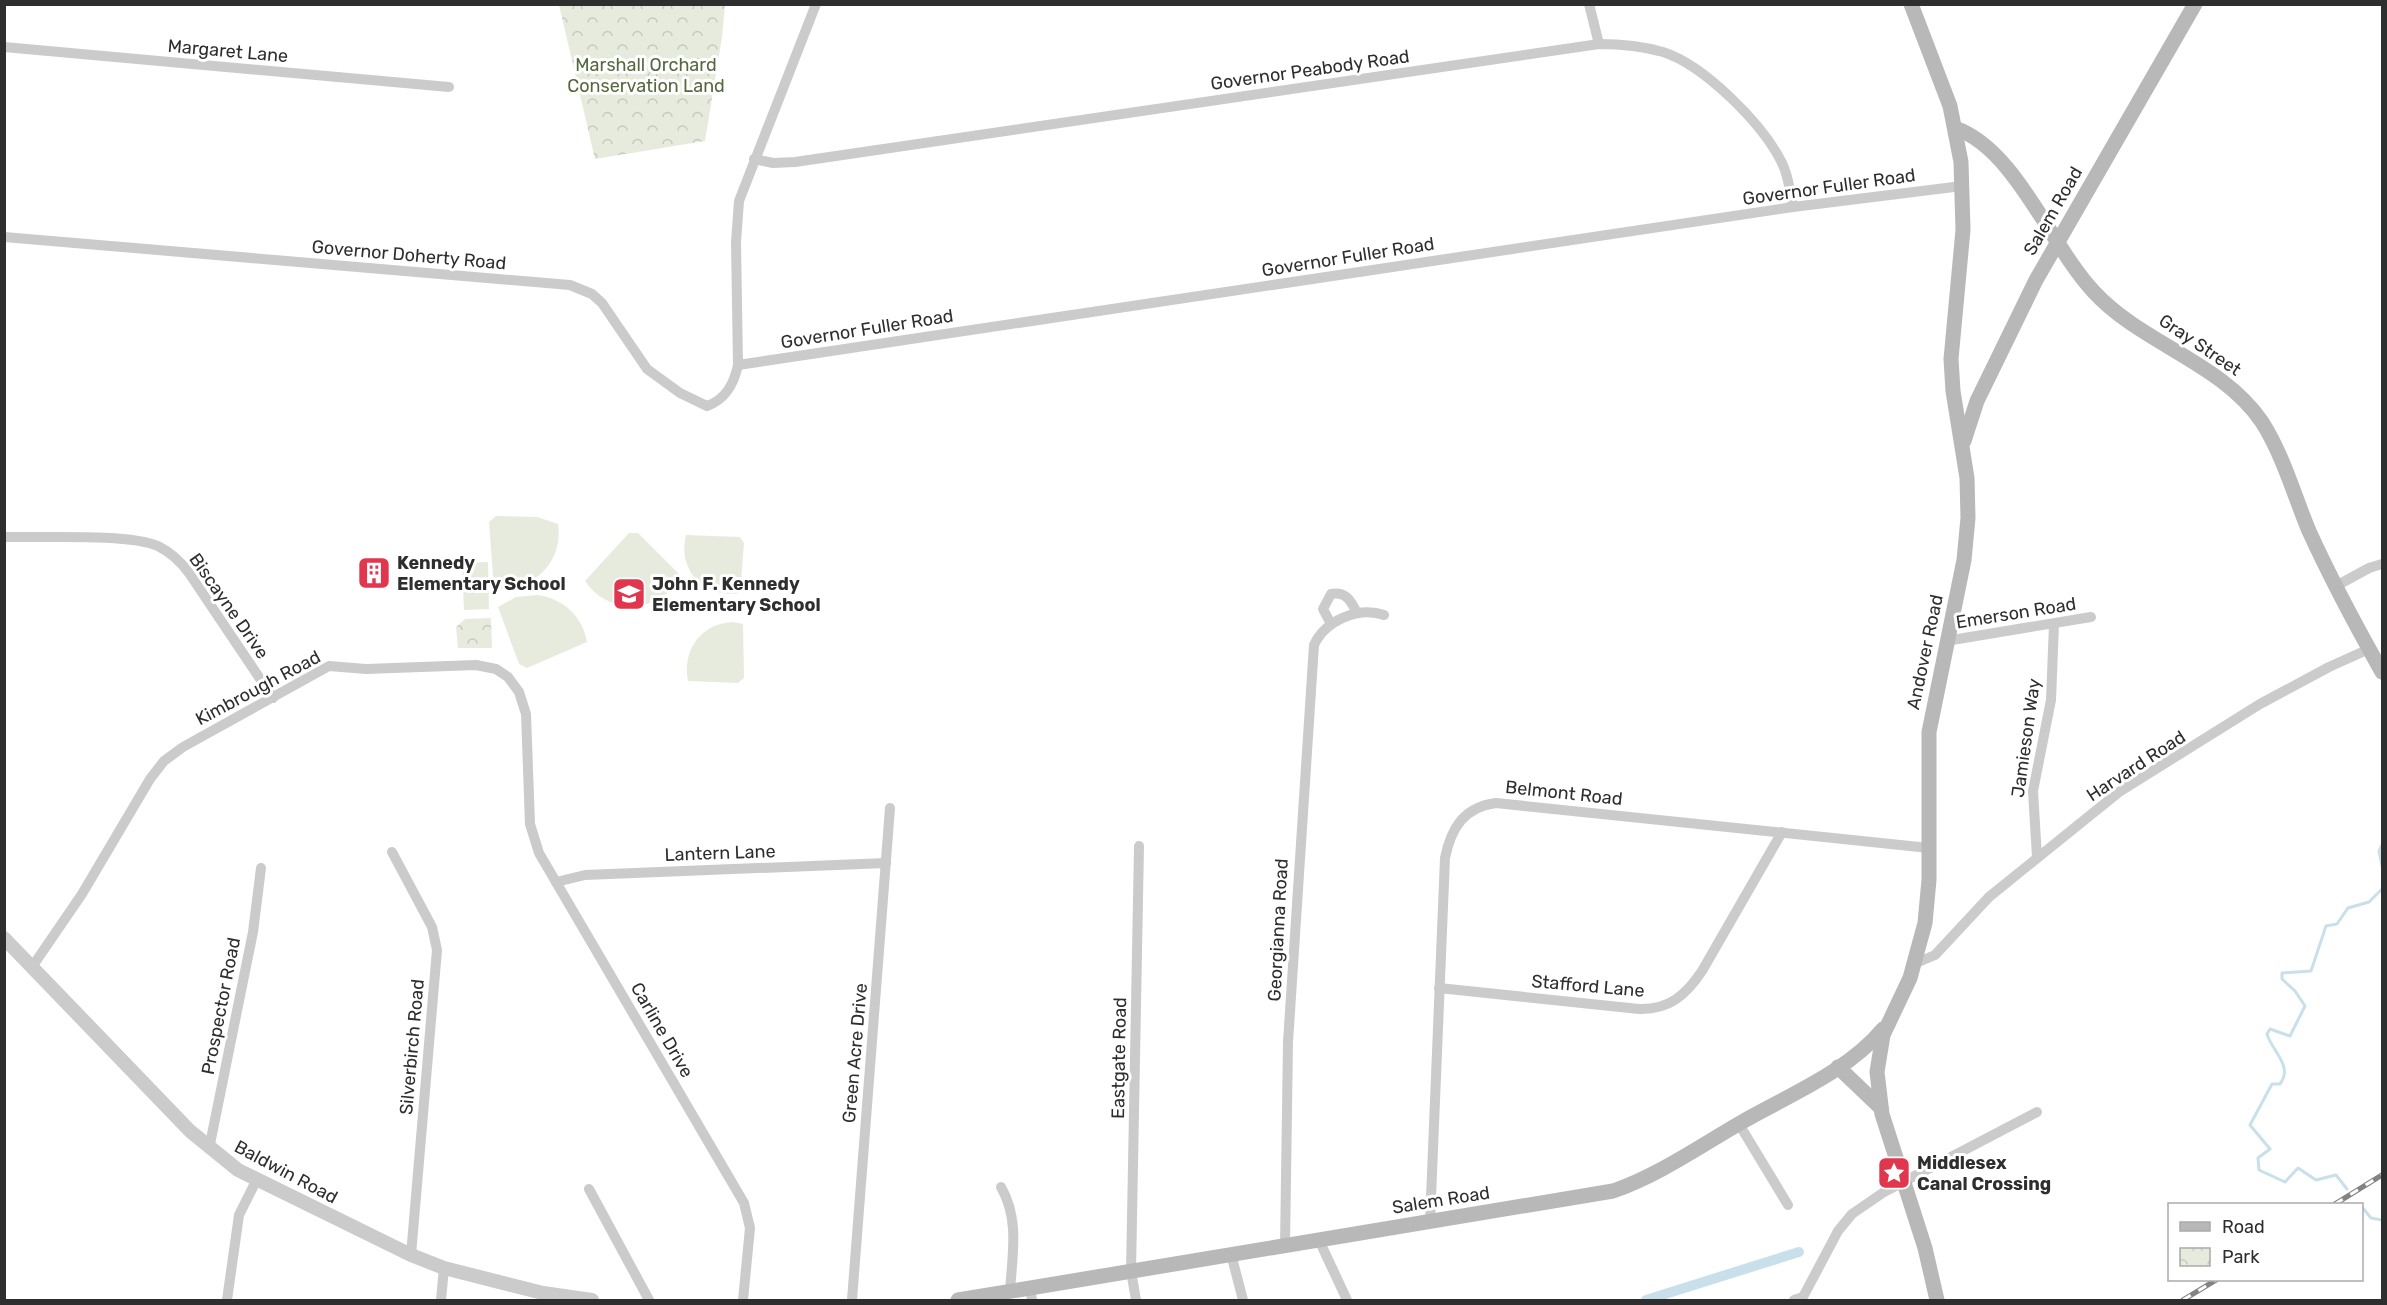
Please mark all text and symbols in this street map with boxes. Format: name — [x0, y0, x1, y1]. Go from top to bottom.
street label: Margaret Lane — [167, 35, 289, 67]
street label: Governor Peabody Road — [1209, 45, 1411, 95]
park label: Marshall Orchard Conservation Land — [567, 54, 725, 97]
street label: Salem Road — [2019, 163, 2087, 259]
street label: Governor Fuller Road — [1741, 164, 1917, 210]
street label: Governor Fuller Road — [1260, 232, 1436, 282]
street label: Governor Doherty Road — [311, 236, 507, 274]
street label: Governor Fuller Road — [779, 304, 955, 354]
street label: Gray Street — [2155, 309, 2245, 381]
street label: Biscayne Drive — [184, 549, 274, 663]
place label: Kennedy Elementary School — [397, 552, 566, 595]
building icon: Kennedy Elementary School — [356, 555, 392, 591]
place label: John F. Kennedy Elementary School — [652, 573, 821, 616]
school or university icon: John F. Kennedy Elementary School — [611, 576, 647, 612]
street label: Andover Road — [1902, 593, 1948, 711]
street label: Emerson Road — [1954, 593, 2078, 633]
street label: Kimbrough Road — [192, 646, 324, 730]
street label: Jamieson Way — [2007, 677, 2045, 799]
street label: Harvard Road — [2082, 726, 2190, 806]
street label: Belmont Road — [1504, 776, 1624, 810]
street label: Lantern Lane — [664, 840, 776, 866]
street label: Georgianna Road — [1263, 858, 1293, 1002]
street label: Prospector Road — [197, 936, 245, 1076]
street label: Stafford Lane — [1530, 970, 1646, 1002]
street label: Silverbirch Road — [395, 978, 429, 1116]
street label: Carline Drive — [626, 979, 698, 1081]
street label: Green Acre Drive — [838, 982, 872, 1124]
street label: Eastgate Road — [1107, 997, 1131, 1119]
street label: Baldwin Road — [231, 1136, 341, 1208]
place label: Middlesex Canal Crossing — [1917, 1152, 2051, 1195]
place icon: Middlesex Canal Crossing — [1876, 1155, 1912, 1191]
street label: Salem Road — [1391, 1181, 1491, 1219]
legend — [2168, 1203, 2363, 1281]
text: Road — [2222, 1216, 2265, 1238]
text: Park — [2222, 1246, 2260, 1268]

